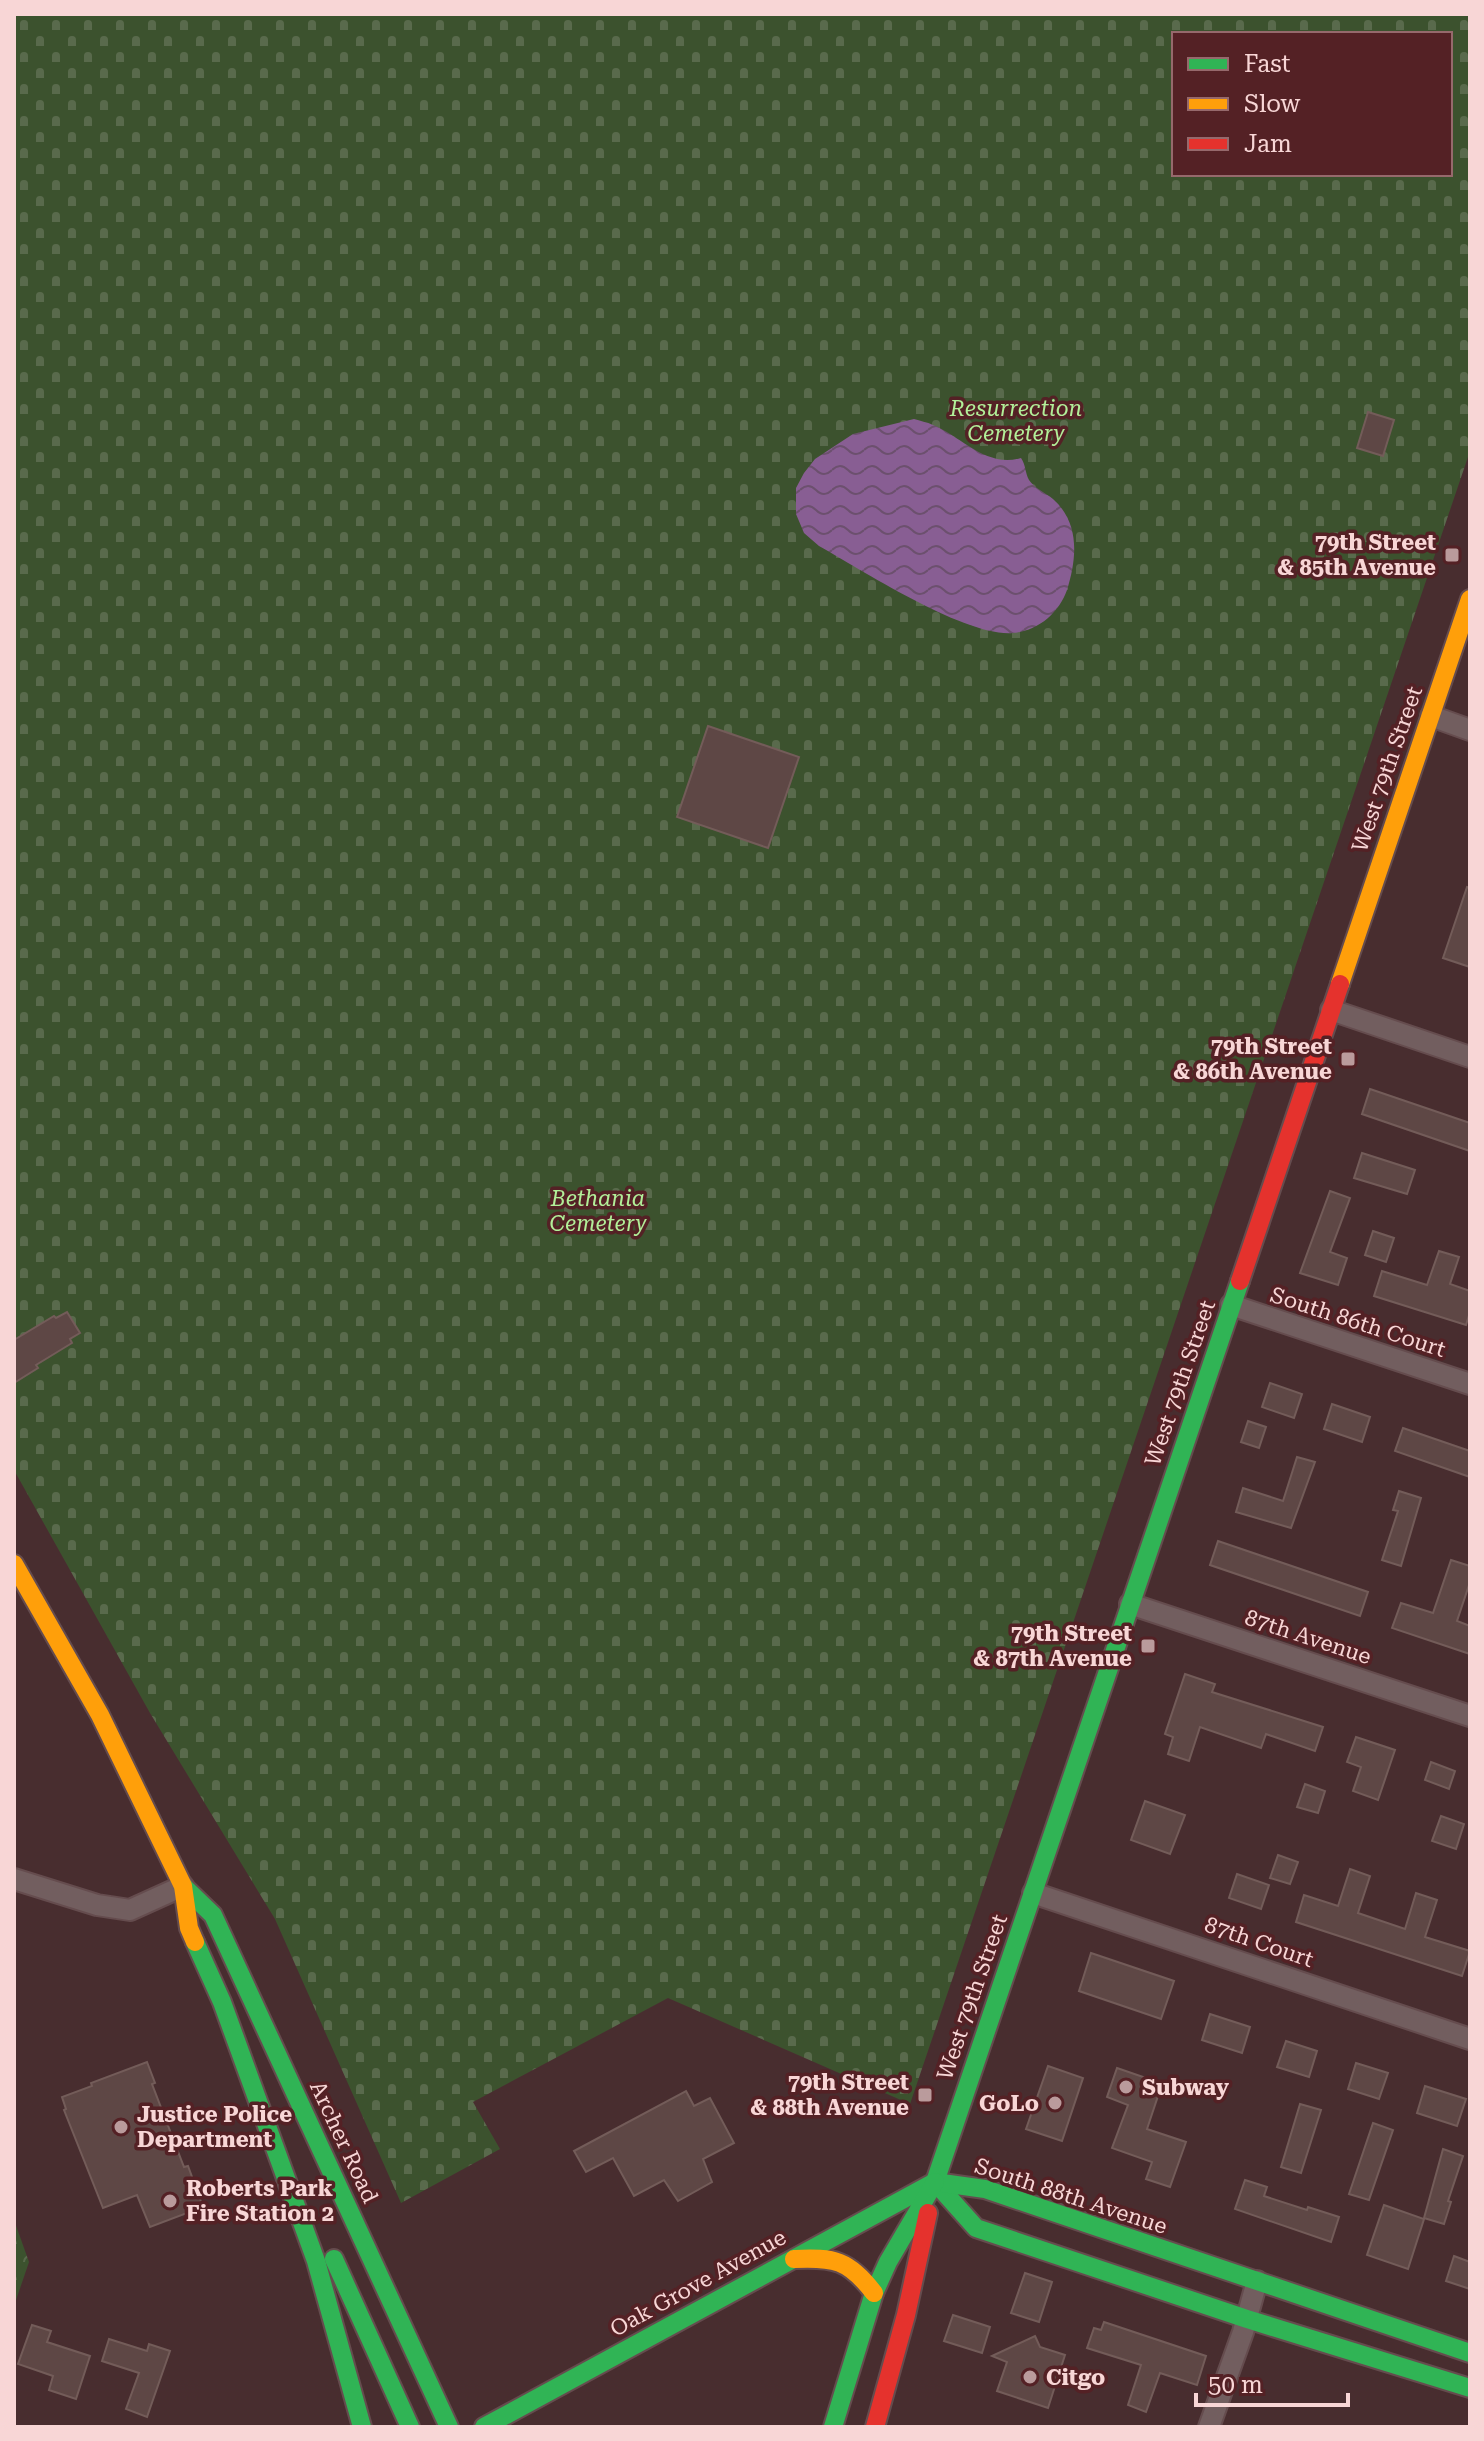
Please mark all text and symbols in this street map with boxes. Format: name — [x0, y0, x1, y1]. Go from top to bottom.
legend — [1172, 32, 1452, 176]
text: Fast — [1244, 50, 1291, 78]
text: Slow — [1244, 90, 1301, 118]
text: Jam — [1244, 130, 1292, 158]
park label: Resurrection Cemetery — [949, 396, 1082, 446]
place label: 79th Street & 85th Avenue — [1277, 530, 1436, 580]
marker: 79th Street & 85th Avenue — [1443, 546, 1461, 564]
street label: West 79th Street — [1347, 683, 1427, 855]
place label: 79th Street & 86th Avenue — [1173, 1034, 1332, 1084]
marker: 79th Street & 86th Avenue — [1339, 1050, 1357, 1068]
park label: Bethania Cemetery — [549, 1186, 647, 1236]
street label: South 86th Court — [1267, 1282, 1449, 1362]
street label: West 79th Street — [1140, 1297, 1220, 1469]
street label: 87th Avenue — [1242, 1605, 1374, 1669]
place label: 79th Street & 87th Avenue — [973, 1621, 1132, 1671]
marker: 79th Street & 87th Avenue — [1139, 1637, 1157, 1655]
street label: West 79th Street — [932, 1911, 1012, 2083]
street label: 87th Court — [1201, 1912, 1317, 1972]
place label: 79th Street & 88th Avenue — [750, 2070, 909, 2120]
place label: Subway — [1142, 2075, 1230, 2100]
street label: Archer Road — [305, 2077, 383, 2207]
marker: Subway — [1117, 2078, 1135, 2096]
marker: 79th Street & 88th Avenue — [916, 2086, 934, 2104]
place label: GoLo — [979, 2091, 1039, 2116]
marker: GoLo — [1046, 2094, 1064, 2112]
place label: Justice Police Department — [137, 2102, 292, 2152]
marker: Justice Police Department — [112, 2118, 130, 2136]
street label: South 88th Avenue — [972, 2153, 1170, 2239]
place label: Roberts Park Fire Station 2 — [186, 2176, 334, 2226]
marker: Roberts Park Fire Station 2 — [161, 2192, 179, 2210]
street label: Oak Grove Avenue — [606, 2224, 790, 2342]
scale bar — [1196, 2357, 1348, 2407]
place label: Citgo — [1046, 2365, 1105, 2390]
marker: Citgo — [1021, 2368, 1039, 2386]
text: 50 m — [1208, 2371, 1263, 2399]

